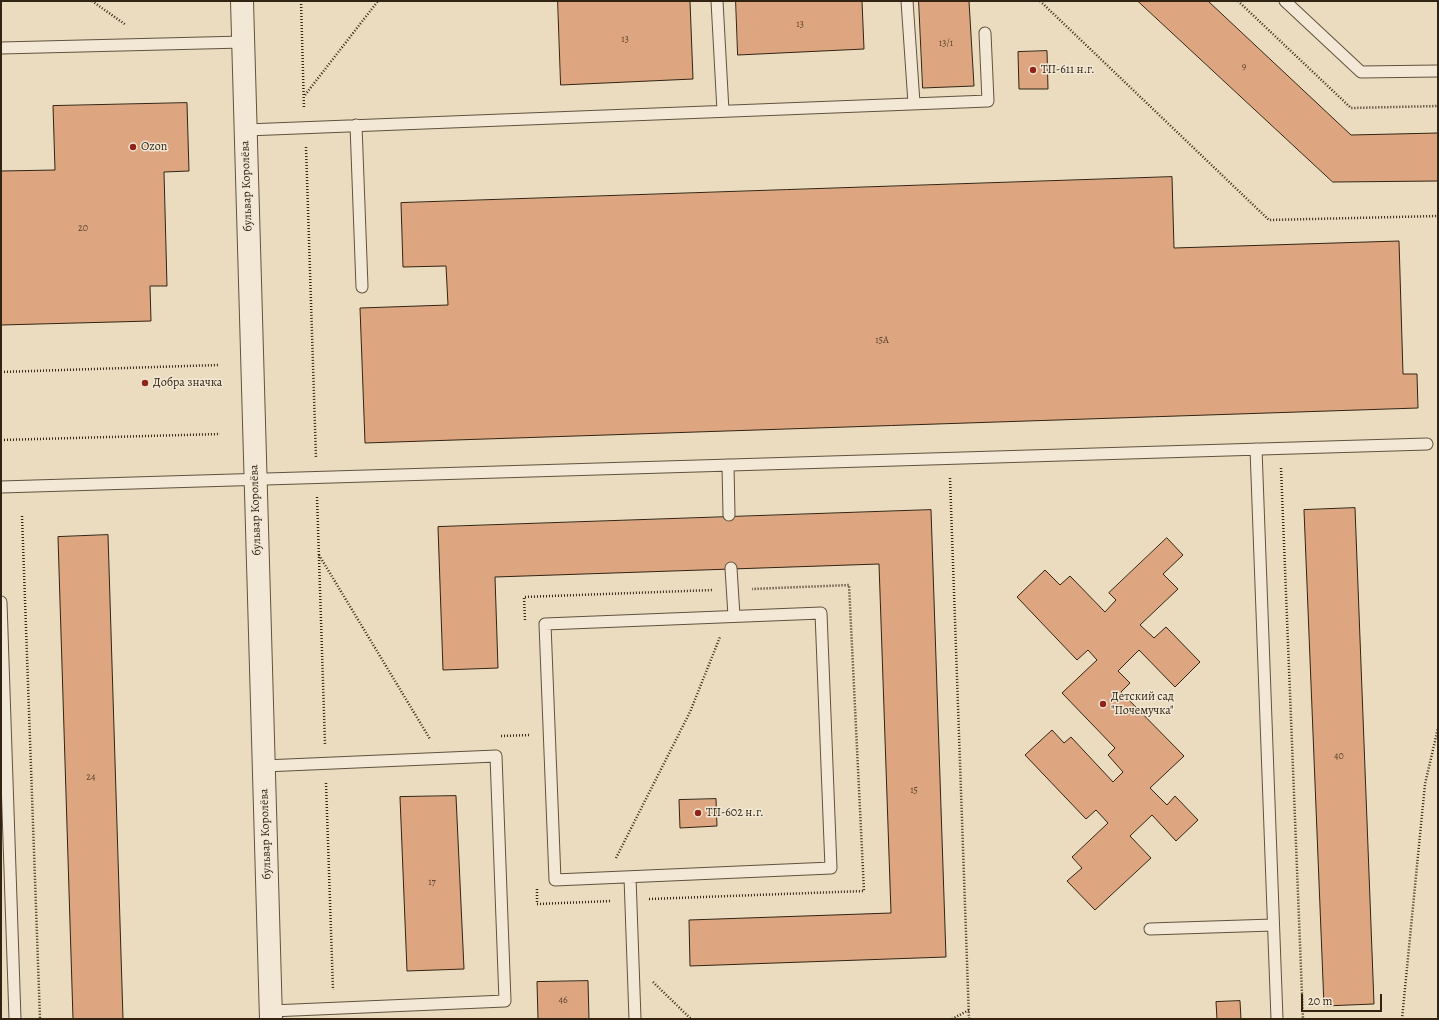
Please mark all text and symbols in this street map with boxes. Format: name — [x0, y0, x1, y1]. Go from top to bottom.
house number: 13 — [796, 19, 804, 31]
house number: 13 — [621, 34, 629, 46]
house number: 13/1 — [939, 38, 953, 50]
house number: 9 — [1242, 61, 1246, 73]
place label: ТП-611 н.г. — [1041, 63, 1095, 77]
marker: ТП-611 н.г. — [1028, 65, 1038, 75]
place label: Ozon — [141, 140, 167, 154]
street label: бульвар Королёва — [238, 140, 256, 232]
marker: Ozon — [128, 142, 138, 152]
house number: 20 — [78, 223, 88, 235]
house number: 15А — [875, 335, 889, 347]
place label: Добра значка — [153, 376, 222, 390]
marker: Добра значка — [140, 378, 150, 388]
street label: бульвар Королёва — [247, 464, 265, 556]
place label: Детский сад "Почемучка" — [1111, 690, 1174, 718]
marker: Детский сад "Почемучка" — [1098, 699, 1108, 709]
house number: 40 — [1334, 751, 1344, 763]
house number: 24 — [86, 772, 96, 784]
house number: 15 — [910, 785, 918, 797]
street label: бульвар Королёва — [257, 788, 275, 880]
place label: ТП-602 н.г. — [706, 806, 764, 820]
marker: ТП-602 н.г. — [693, 808, 703, 818]
house number: 17 — [428, 877, 436, 889]
scale bar — [1303, 986, 1384, 1012]
text: 20 m — [1308, 993, 1332, 1009]
house number: 46 — [558, 995, 568, 1007]

